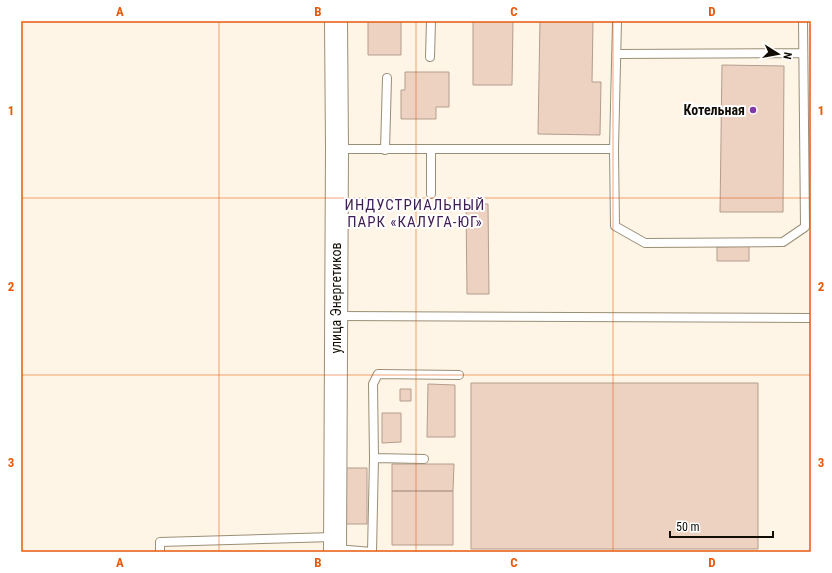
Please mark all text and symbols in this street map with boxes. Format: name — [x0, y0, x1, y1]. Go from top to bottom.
text: A — [116, 4, 124, 19]
text: B — [314, 4, 322, 19]
text: C — [510, 4, 518, 19]
text: D — [708, 4, 716, 19]
north arrow — [758, 34, 798, 74]
text: N — [780, 51, 794, 61]
place label: Котельная — [684, 102, 745, 118]
text: 1 — [8, 103, 14, 118]
text: 1 — [818, 103, 824, 118]
marker: Котельная — [748, 105, 758, 115]
district label: ИНДУСТРИАЛЬНЫЙ ПАРК «КАЛУГА-ЮГ» — [345, 196, 485, 231]
street label: улица Энергетиков — [328, 242, 344, 354]
text: 2 — [8, 279, 15, 294]
text: 2 — [818, 279, 825, 294]
text: 3 — [8, 455, 14, 470]
text: 3 — [818, 455, 824, 470]
scale bar — [670, 513, 773, 539]
text: 50 m — [676, 520, 700, 534]
text: A — [116, 555, 124, 570]
text: B — [314, 555, 322, 570]
text: C — [510, 555, 518, 570]
text: D — [708, 555, 716, 570]

